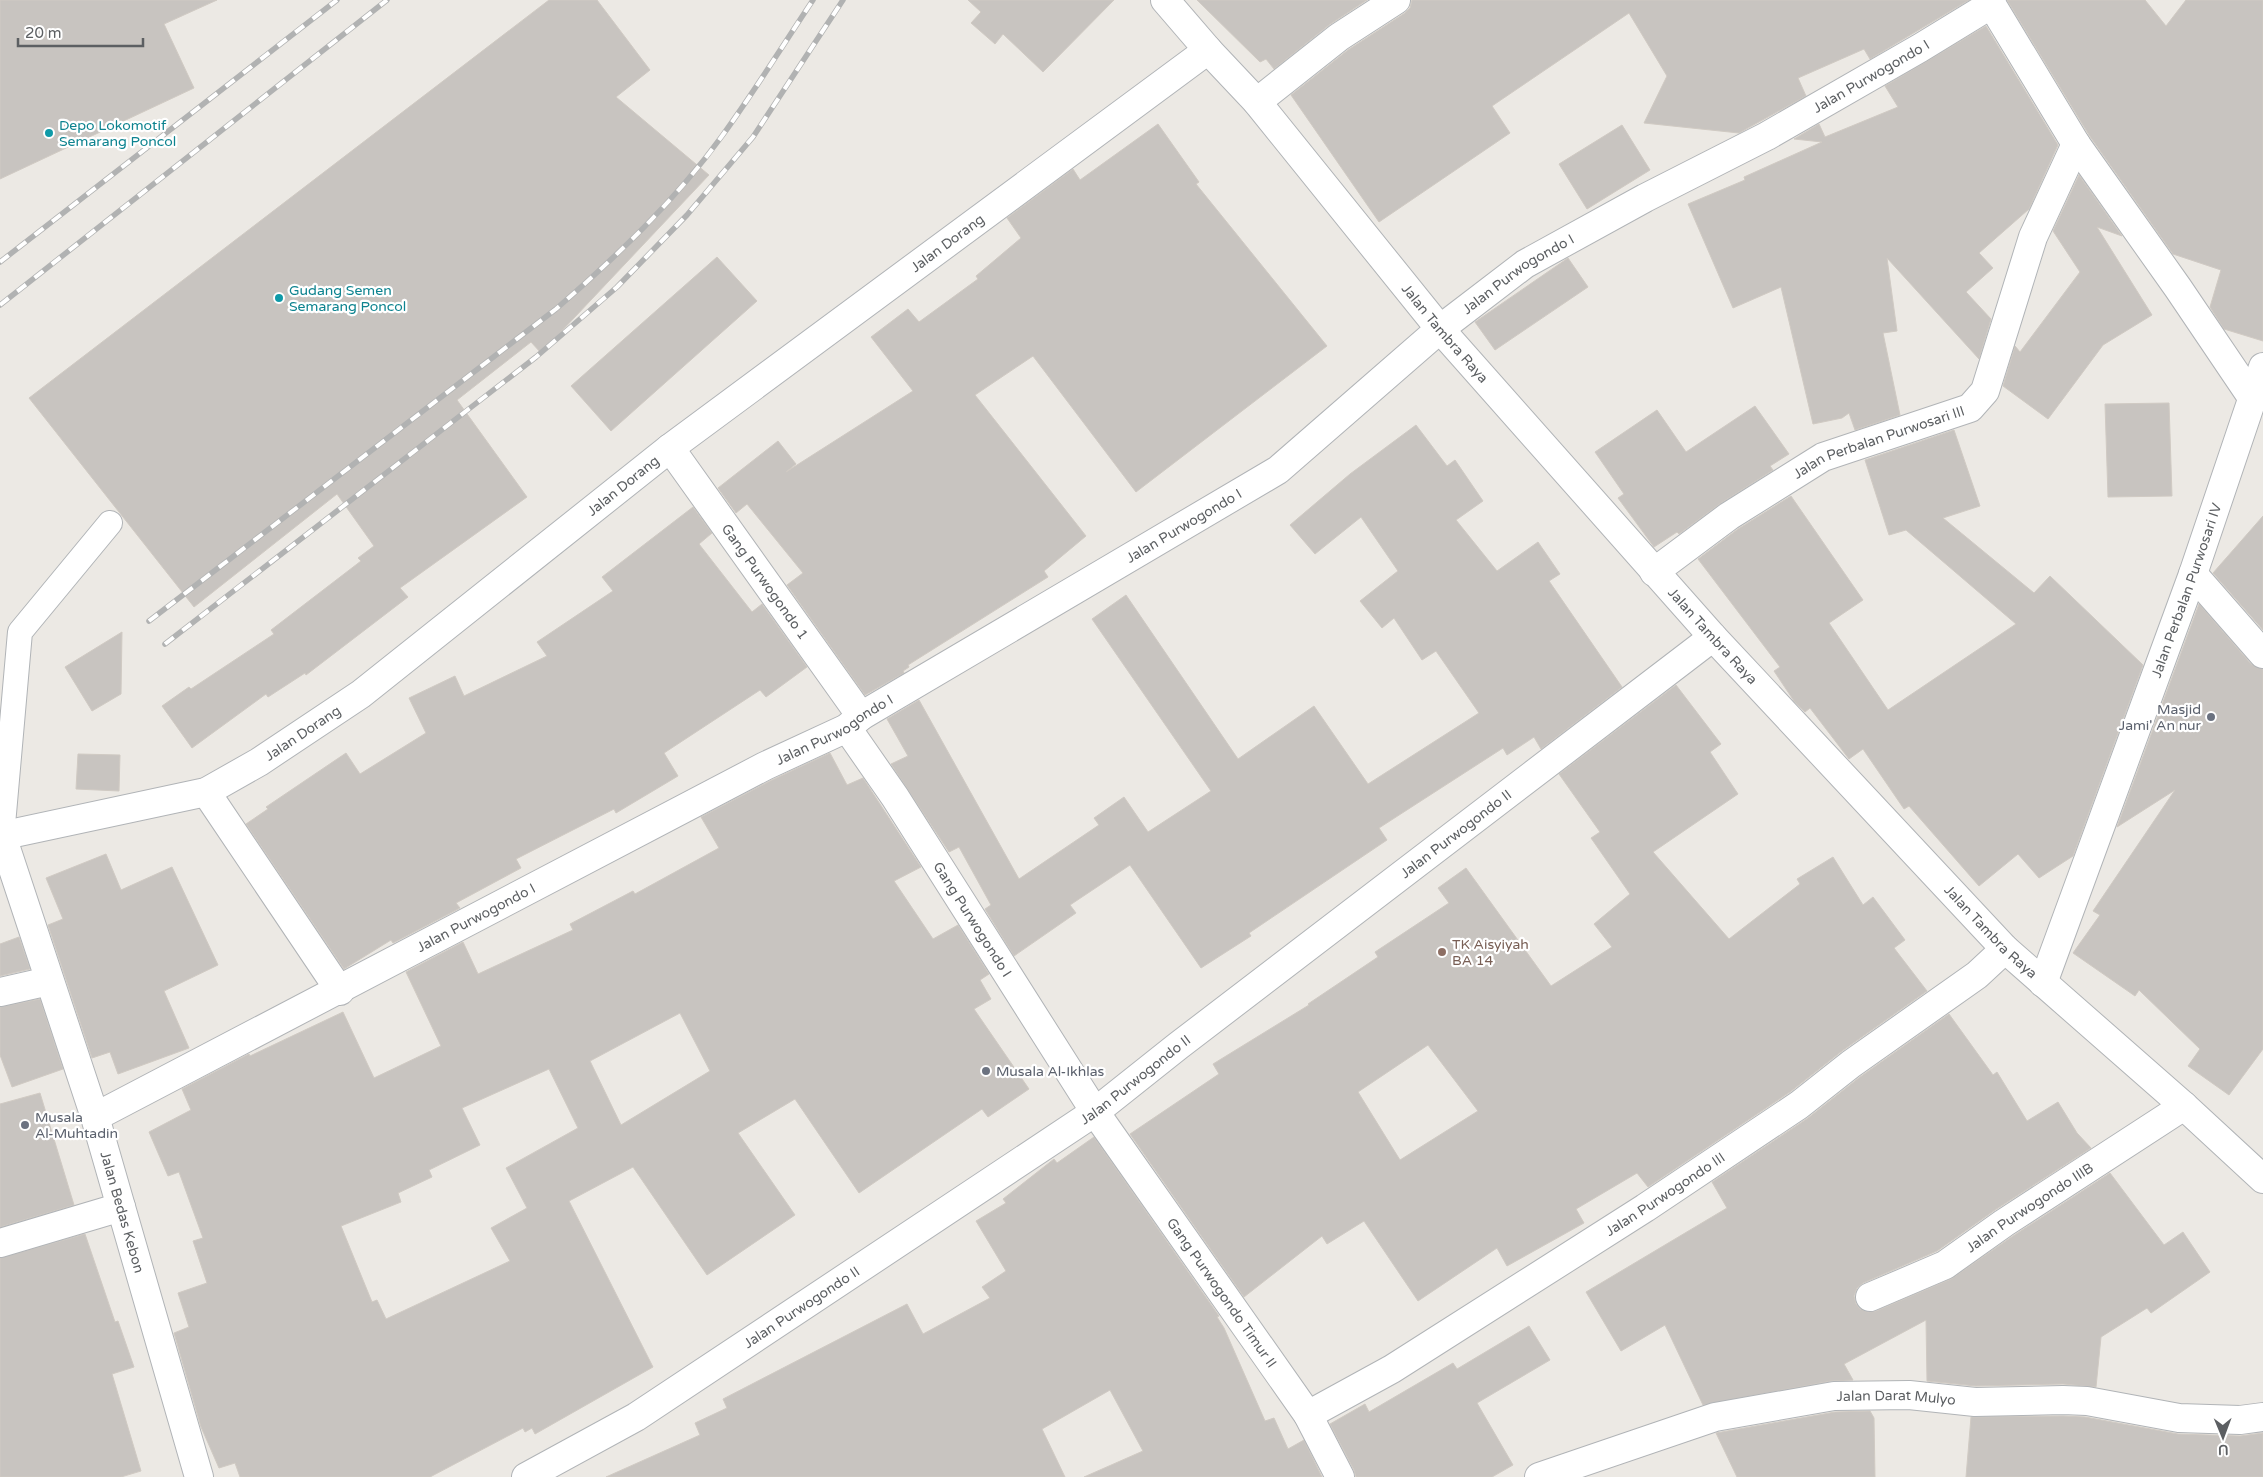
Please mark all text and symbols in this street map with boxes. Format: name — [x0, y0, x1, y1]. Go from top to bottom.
scale bar — [18, 15, 142, 47]
text: 20 m — [25, 24, 62, 42]
street label: Jalan Purwogondo I — [1810, 36, 1933, 117]
place label: Depo Lokomotif Semarang Poncol — [59, 117, 176, 150]
marker: Depo Lokomotif Semarang Poncol — [43, 127, 55, 139]
street label: Jalan Dorang — [907, 210, 988, 276]
street label: Jalan Purwogondo I — [1459, 231, 1577, 318]
street label: Jalan Tambra Raya — [1398, 281, 1492, 387]
place label: Gudang Semen Semarang Poncol — [289, 282, 406, 315]
marker: Gudang Semen Semarang Poncol — [273, 292, 285, 304]
street label: Jalan Perbalan Purwosari III — [1790, 402, 1967, 483]
street label: Jalan Dorang — [584, 452, 663, 520]
street label: Jalan Purwogondo I — [1123, 485, 1245, 567]
street label: Jalan Perbalan Purwosari IV — [2148, 501, 2225, 680]
street label: Gang Purwogondo 1 — [718, 521, 812, 643]
street label: Jalan Tambra Raya — [1664, 584, 1761, 688]
street label: Jalan Purwogondo I — [773, 691, 896, 769]
place label: Masjid Jami' An nur — [2119, 701, 2202, 734]
street label: Jalan Dorang — [262, 702, 344, 765]
marker: Masjid Jami' An nur — [2205, 711, 2217, 723]
street label: Jalan Purwogondo II — [1397, 786, 1515, 882]
street label: Gang Purwogondo I — [929, 859, 1015, 980]
street label: Jalan Purwogondo I — [414, 880, 538, 956]
street label: Jalan Tambra Raya — [1941, 882, 2040, 982]
place label: TK Aisyiyah BA 14 — [1452, 936, 1529, 969]
marker: TK Aisyiyah BA 14 — [1436, 946, 1448, 958]
street label: Jalan Purwogondo II — [1077, 1032, 1194, 1128]
place label: Musala Al-Ikhlas — [996, 1063, 1105, 1080]
marker: Musala Al-Ikhlas — [980, 1065, 992, 1077]
place label: Musala Al-Muhtadin — [35, 1109, 118, 1142]
marker: Musala Al-Muhtadin — [19, 1119, 31, 1131]
street label: Jalan Bedas Kebon — [96, 1149, 148, 1275]
street label: Jalan Purwogondo III — [1602, 1149, 1728, 1240]
street label: Jalan Purwogondo IIIB — [1963, 1159, 2097, 1256]
street label: Gang Purwogondo Timur II — [1163, 1215, 1280, 1371]
street label: Jalan Purwogondo II — [741, 1263, 863, 1352]
street label: Jalan Darat Mulyo — [1836, 1387, 1957, 1409]
north arrow — [2198, 1412, 2248, 1462]
text: U — [2218, 1441, 2229, 1458]

